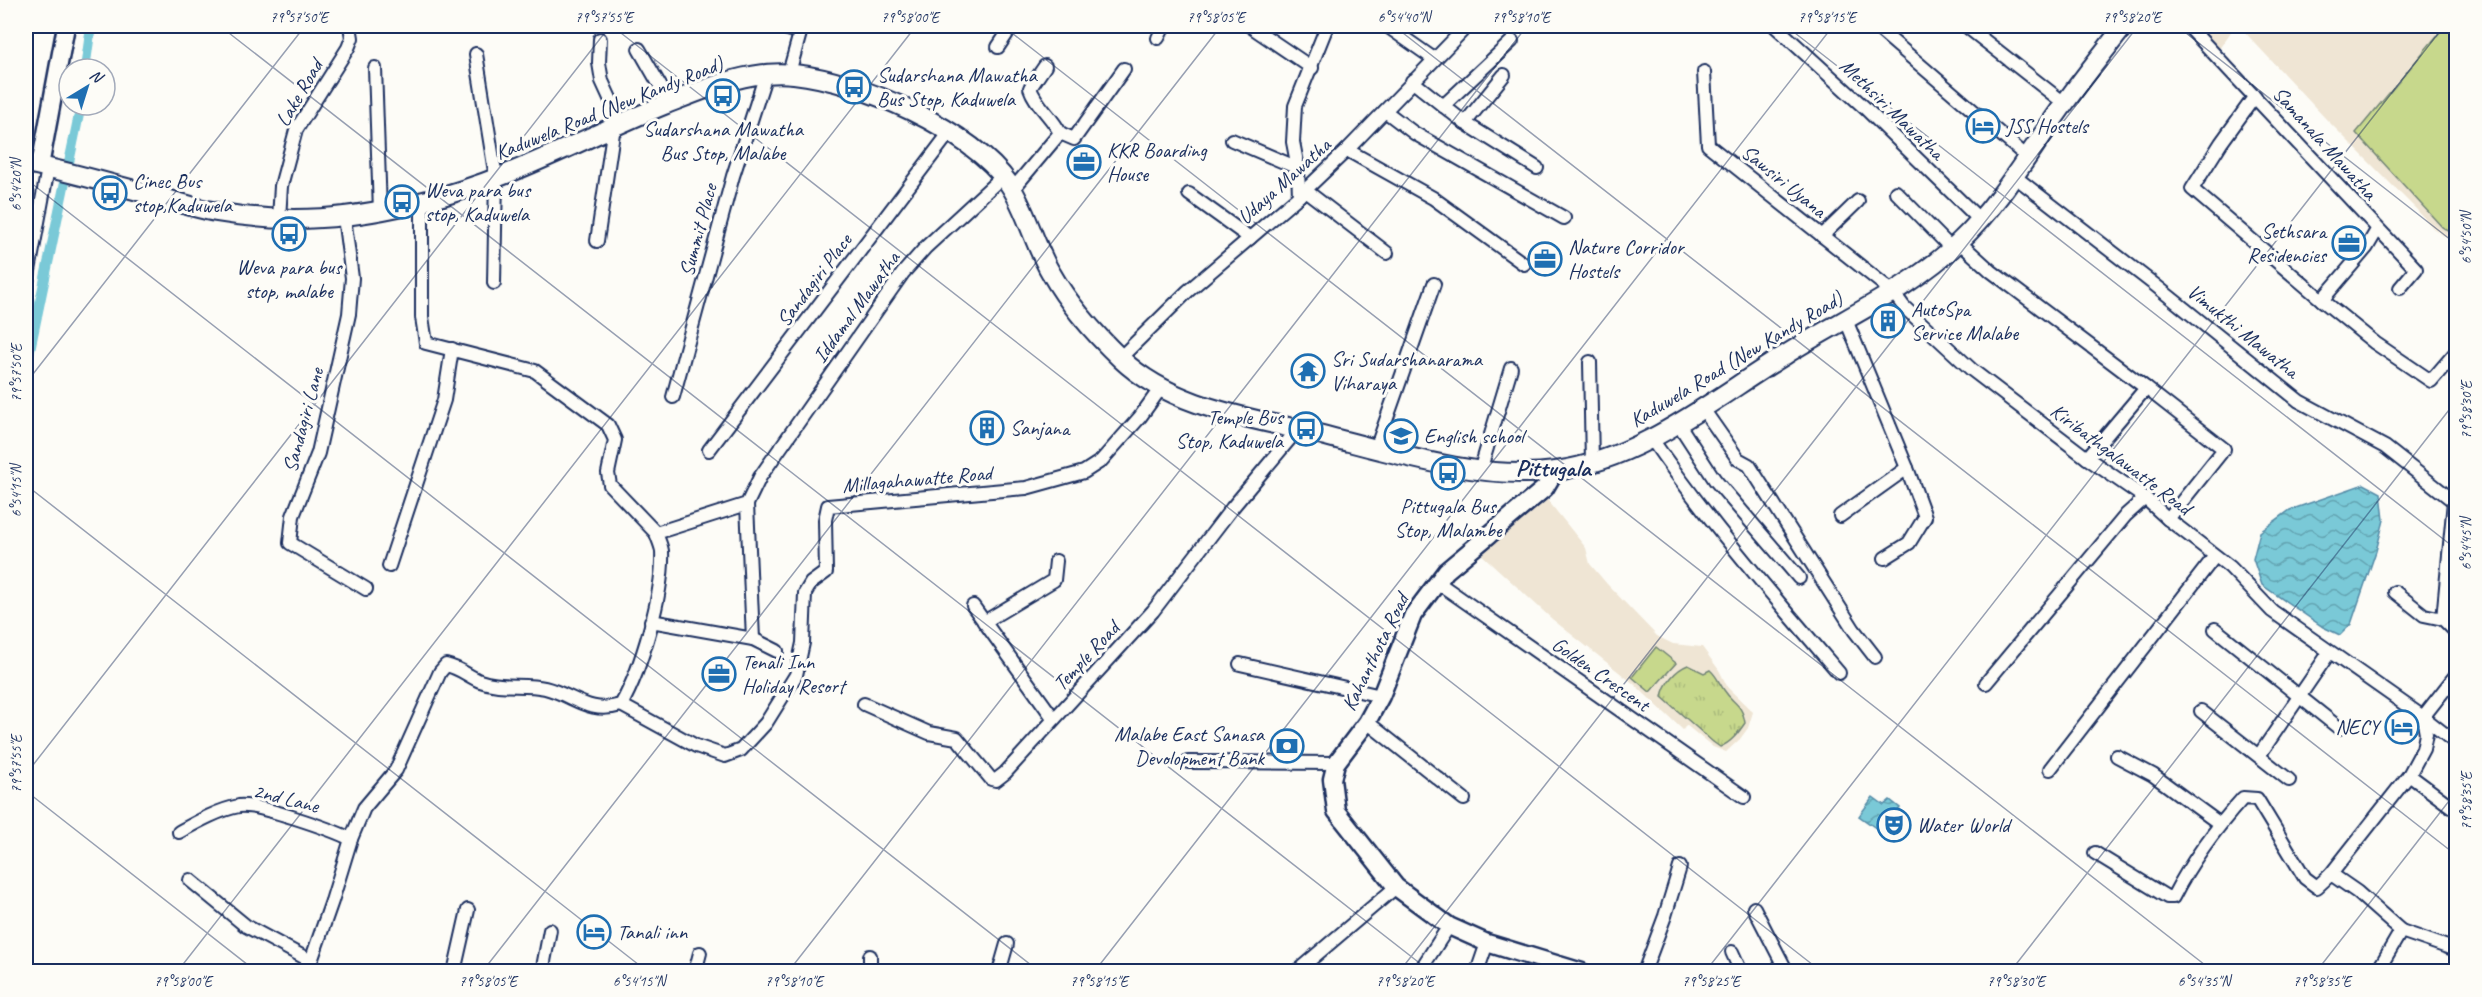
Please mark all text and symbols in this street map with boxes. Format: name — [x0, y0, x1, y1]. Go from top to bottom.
text: 79°57'50"E — [270, 8, 330, 27]
text: 79°57'55"E — [575, 8, 635, 27]
text: 79°58'00"E — [881, 8, 941, 27]
text: 79°58'05"E — [1187, 8, 1247, 27]
text: 6°54'40"N — [1378, 8, 1433, 27]
text: 79°58'10"E — [1492, 8, 1552, 27]
text: 79°58'15"E — [1798, 8, 1858, 27]
text: 79°58'20"E — [2103, 8, 2163, 27]
street label: Kaduwela Road (New Kandy Road) — [491, 50, 728, 166]
street label: Lake Road — [269, 52, 330, 131]
street label: Methsiri Mawatha — [1834, 53, 1951, 167]
north arrow — [57, 57, 117, 117]
place label: Sudarshana Mawatha Bus Stop, Kaduwela — [877, 62, 1039, 112]
text: N — [86, 65, 108, 89]
bus stop icon: Sudarshana Mawatha Bus Stop, Kaduwela — [836, 69, 872, 105]
bus stop icon: Sudarshana Mawatha Bus Stop, Malabe — [705, 78, 741, 114]
street label: Samanala Mawatha — [2267, 81, 2384, 207]
hotel icon: JSS Hostels — [1965, 108, 2001, 144]
place label: JSS Hostels — [2005, 113, 2090, 139]
place label: Sudarshana Mawatha Bus Stop, Malabe — [643, 116, 805, 166]
street label: Udaya Mawatha — [1232, 131, 1337, 230]
place label: KKR Boarding House — [1107, 137, 1208, 187]
street label: Sawsiri Uyana — [1736, 139, 1833, 224]
office icon: KKR Boarding House — [1066, 144, 1102, 180]
text: 6°54'20"N — [7, 156, 26, 211]
place label: Cinec Bus stop,Kaduwela — [133, 168, 234, 218]
bus stop icon: Cinec Bus stop,Kaduwela — [92, 175, 128, 211]
place label: Weva para bus stop, Kaduwela — [425, 177, 532, 227]
street label: Summit Place — [673, 179, 723, 279]
bus stop icon: Weva para bus stop, Kaduwela — [384, 184, 420, 220]
text: 6°54'50"N — [2457, 209, 2476, 264]
bus stop icon: Weva para bus stop, malabe — [271, 216, 307, 252]
place label: Sethsara Residencies — [2247, 218, 2328, 268]
office icon: Sethsara Residencies — [2331, 225, 2367, 261]
street label: Sandagiri Place — [771, 227, 858, 332]
place label: Nature Corridor Hostels — [1568, 234, 1685, 284]
office icon: Nature Corridor Hostels — [1527, 241, 1563, 277]
street label: Iddamal Mawatha — [807, 245, 906, 368]
place label: Weva para bus stop, malabe — [236, 254, 343, 304]
street label: Vimukthi Mawatha — [2182, 278, 2306, 385]
street label: Kaduwela Road (New Kandy Road) — [1625, 285, 1848, 433]
place label: AutoSpa Service Malabe — [1911, 296, 2019, 346]
building icon: AutoSpa Service Malabe — [1870, 303, 1906, 339]
text: 79°57'50"E — [7, 342, 26, 402]
place label: Sri Sudarshanarama Viharaya — [1331, 346, 1484, 396]
temple icon: Sri Sudarshanarama Viharaya — [1290, 353, 1326, 389]
street label: Sandagiri Lane — [277, 364, 330, 475]
text: 79°58'30"E — [2457, 379, 2476, 439]
street label: Kiribathgalawatte Road — [2045, 398, 2200, 523]
place label: Temple Bus Stop, Kaduwela — [1176, 404, 1285, 454]
building icon: Sanjana — [969, 410, 1005, 446]
bus stop icon: Temple Bus Stop, Kaduwela — [1288, 411, 1324, 447]
place label: Sanjana — [1010, 415, 1072, 441]
school or university icon: English school — [1383, 418, 1419, 454]
place label: English school — [1424, 423, 1527, 449]
district label: Pittugala — [1516, 453, 1593, 483]
bus stop icon: Pittugala Bus Stop, Malambe — [1430, 455, 1466, 491]
street label: Millagahawatte Road — [841, 459, 997, 498]
text: 6°54'15"N — [7, 462, 26, 517]
place label: Pittugala Bus Stop, Malambe — [1394, 493, 1503, 543]
text: 6°54'45"N — [2457, 515, 2476, 570]
street label: Kahanthota Road — [1335, 587, 1416, 715]
street label: Temple Road — [1047, 613, 1127, 696]
street label: Golden Crescent — [1547, 631, 1657, 718]
place label: Tenali Inn Holiday Resort — [742, 649, 848, 699]
office icon: Tenali Inn Holiday Resort — [701, 656, 737, 692]
hotel icon: NECY — [2384, 709, 2420, 745]
place label: NECY — [2335, 714, 2382, 740]
place label: Malabe East Sanasa Devolopment Bank — [1114, 721, 1266, 771]
bank icon: Malabe East Sanasa Devolopment Bank — [1269, 728, 1305, 764]
text: 79°57'55"E — [7, 733, 26, 793]
text: 79°58'35"E — [2457, 770, 2476, 830]
street label: 2nd Lane — [251, 777, 323, 819]
theatre icon: Water World — [1876, 807, 1912, 843]
place label: Water World — [1917, 812, 2013, 838]
hotel icon: Tanali inn — [576, 914, 612, 950]
place label: Tanali inn — [617, 919, 688, 945]
text: 79°58'00"E — [154, 972, 214, 991]
text: 79°58'05"E — [459, 972, 519, 991]
text: 6°54'15"N — [613, 972, 668, 991]
text: 79°58'10"E — [765, 972, 825, 991]
text: 79°58'15"E — [1070, 972, 1130, 991]
text: 79°58'20"E — [1376, 972, 1436, 991]
text: 79°58'25"E — [1682, 972, 1742, 991]
text: 79°58'30"E — [1987, 972, 2047, 991]
text: 6°54'35"N — [2178, 972, 2233, 991]
text: 79°58'35"E — [2293, 972, 2353, 991]

